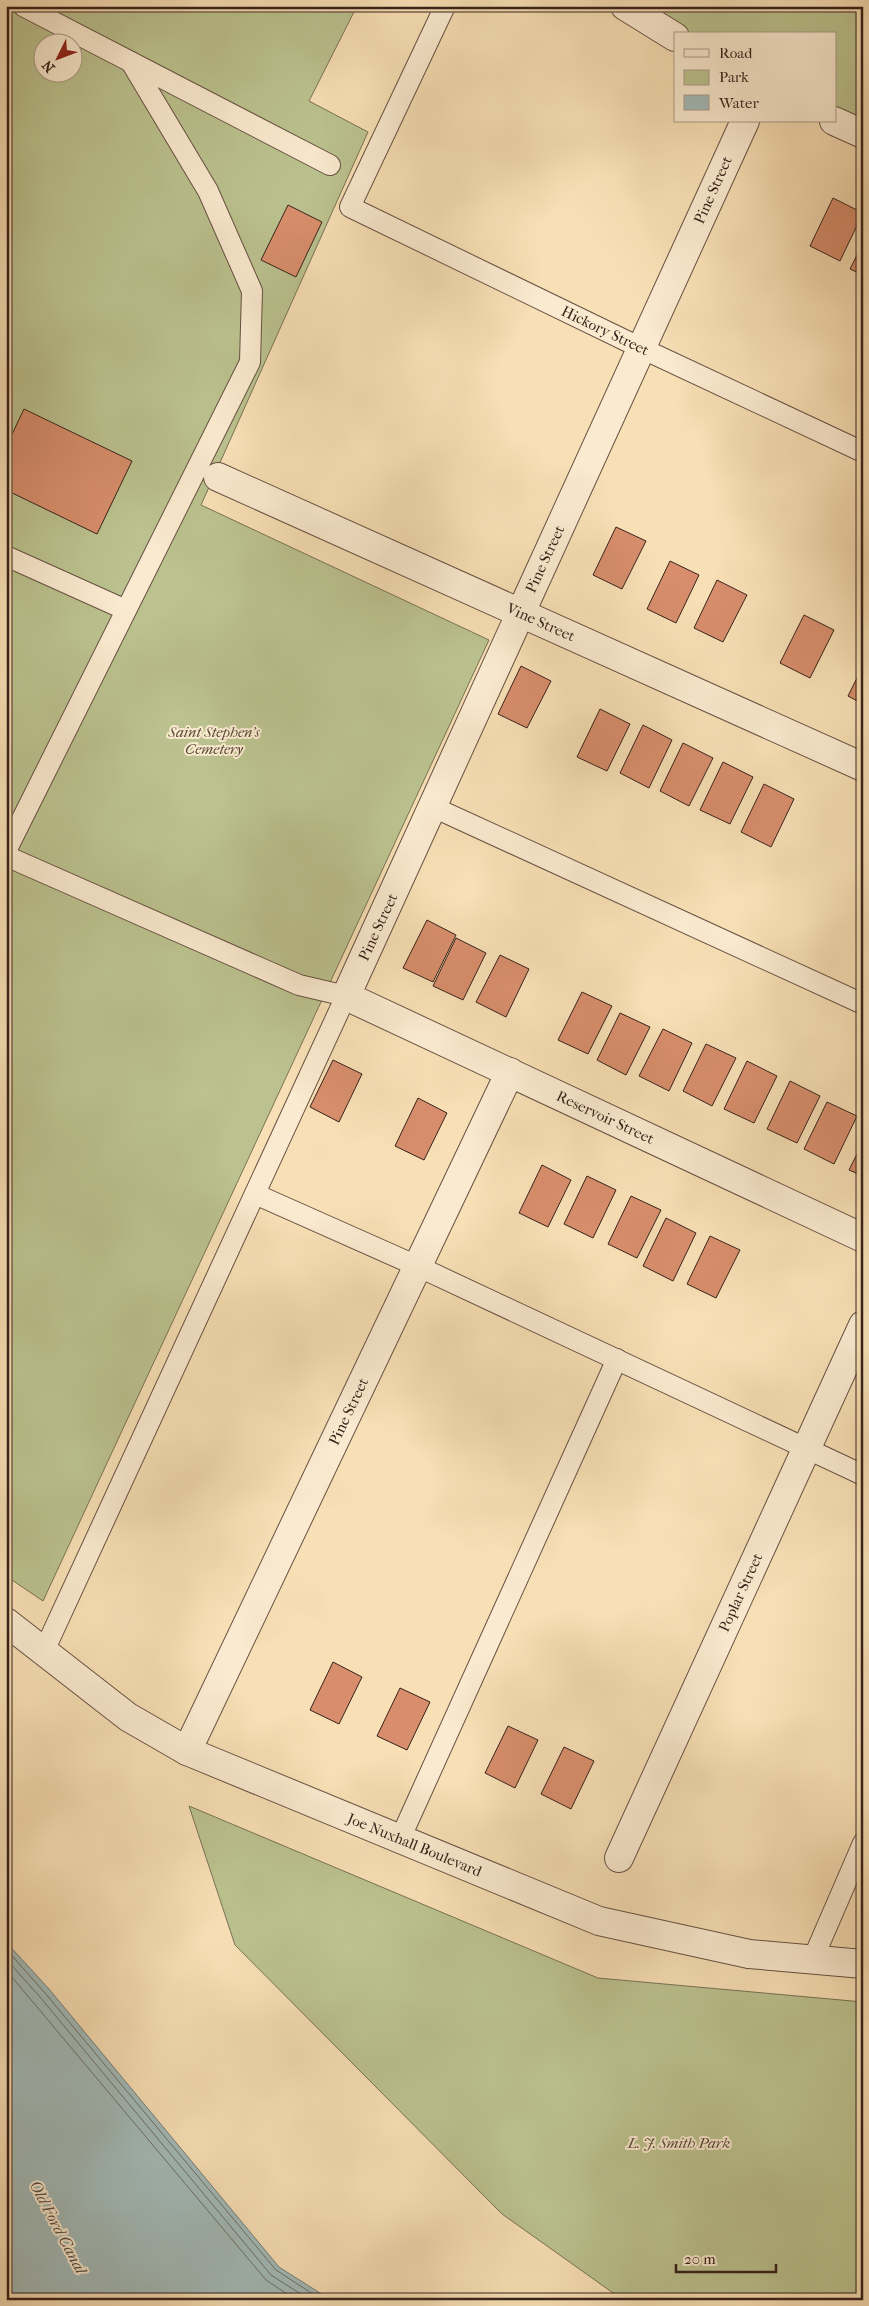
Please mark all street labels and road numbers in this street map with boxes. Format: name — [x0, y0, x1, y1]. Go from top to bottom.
street label: Pine Street — [690, 153, 736, 227]
street label: Hickory Street — [559, 302, 652, 360]
street label: Pine Street — [522, 522, 569, 596]
street label: Vine Street — [503, 599, 578, 646]
street label: Pine Street — [355, 890, 402, 964]
street label: Reservoir Street — [554, 1087, 658, 1148]
street label: Pine Street — [325, 1374, 372, 1448]
street label: Poplar Street — [715, 1550, 767, 1635]
street label: Joe Nuxhall Boulevard — [344, 1809, 485, 1881]

